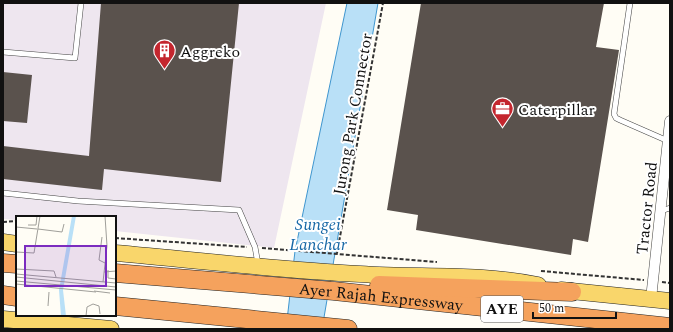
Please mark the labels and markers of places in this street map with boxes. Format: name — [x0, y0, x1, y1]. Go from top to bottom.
building icon: Aggreko — [151, 38, 177, 71]
place label: Aggreko — [180, 40, 240, 64]
office icon: Caterpillar — [490, 96, 516, 129]
place label: Caterpillar — [518, 98, 595, 122]

